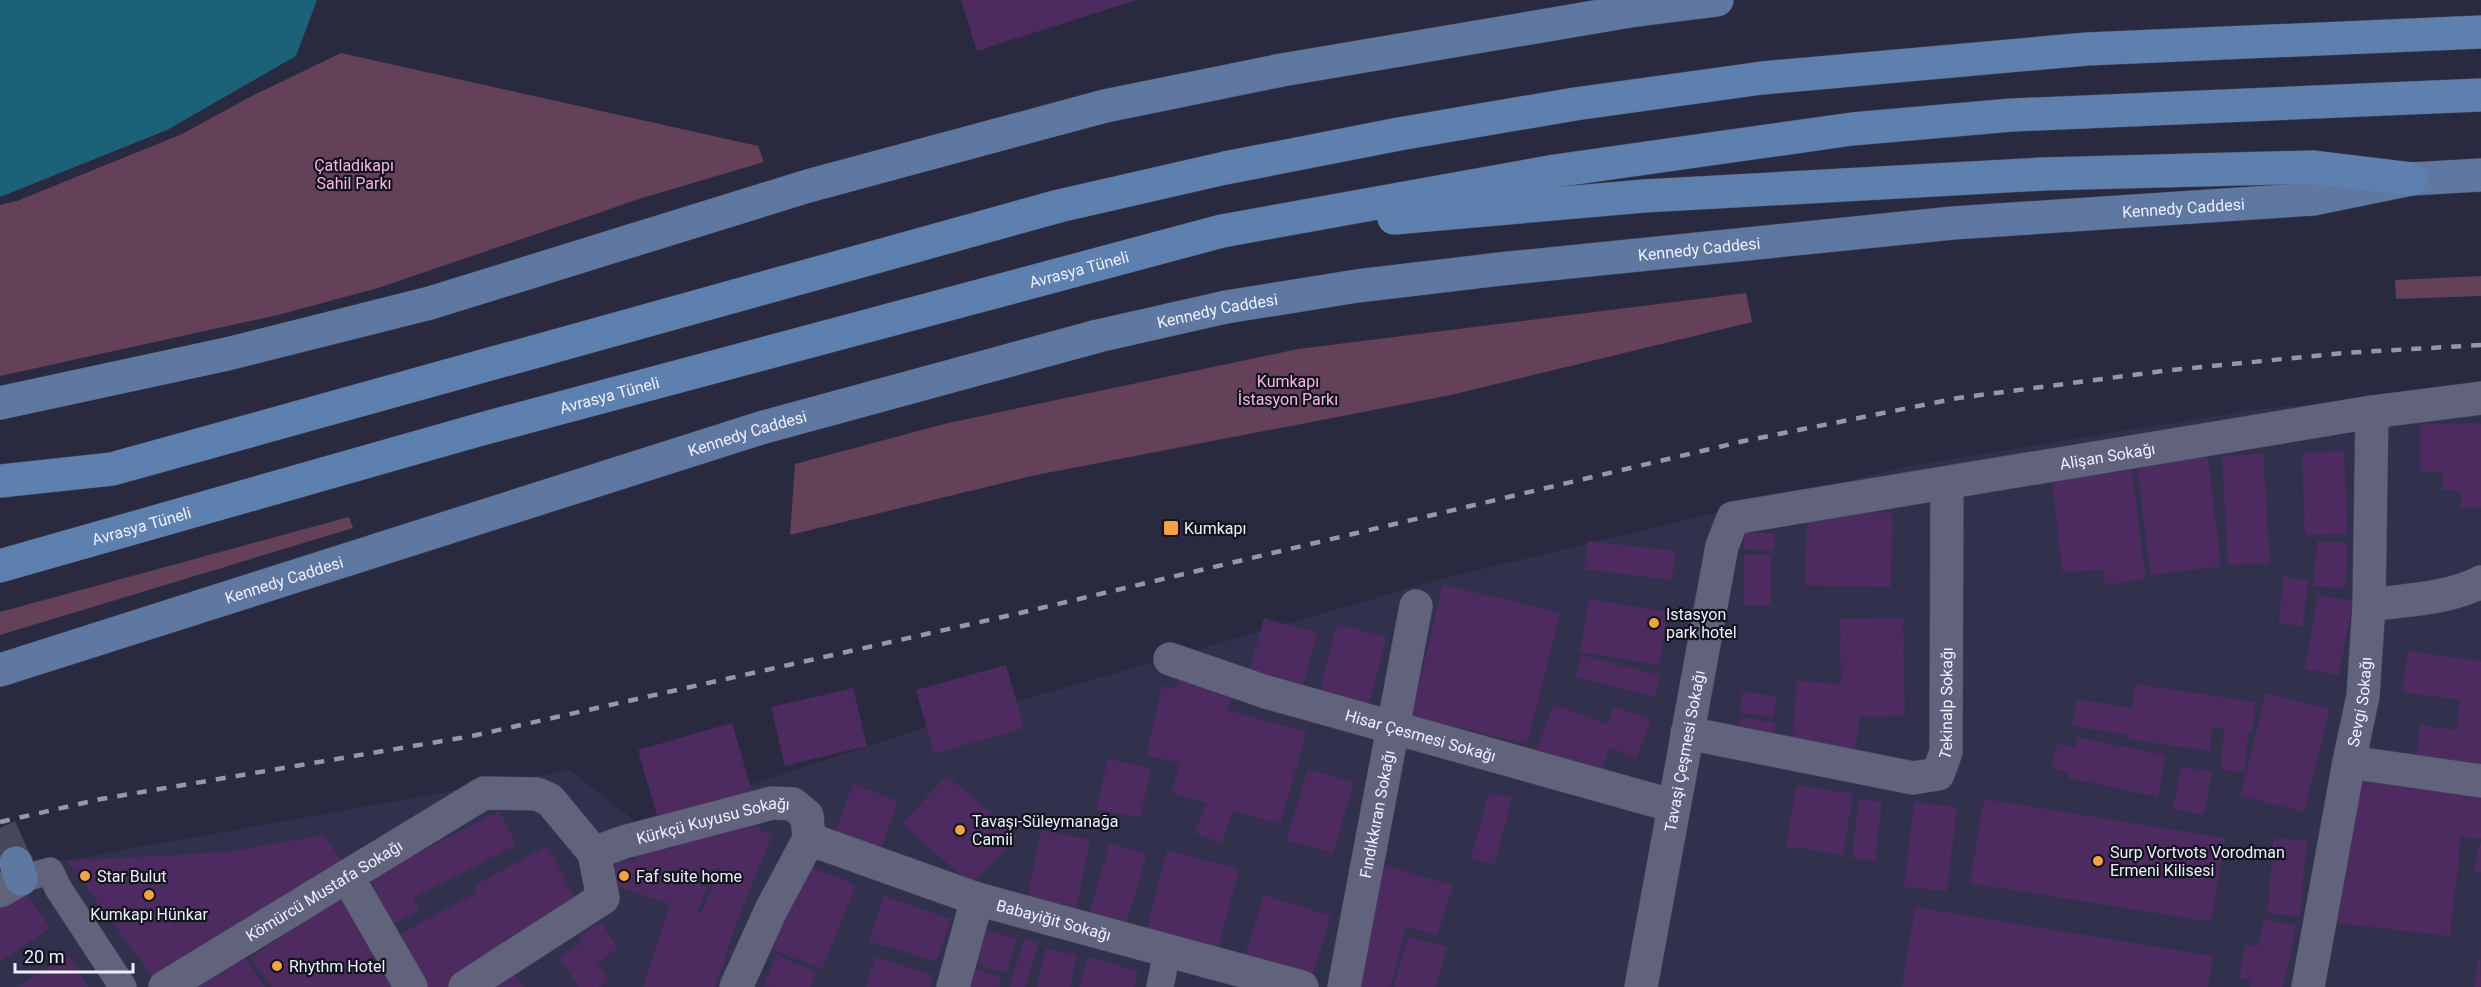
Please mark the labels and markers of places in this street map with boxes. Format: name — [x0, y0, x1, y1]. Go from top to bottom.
marker: Kumkapı — [1162, 519, 1180, 537]
place label: Kumkapı — [1184, 519, 1246, 538]
place label: Istasyon park hotel — [1666, 605, 1737, 642]
marker: Istasyon park hotel — [1647, 616, 1661, 630]
place label: Tavaşı-Süleymanağa Camii — [972, 812, 1118, 849]
marker: Tavaşı-Süleymanağa Camii — [953, 823, 967, 837]
place label: Surp Vortvots Vorodman Ermeni Kilisesi — [2110, 843, 2285, 880]
marker: Surp Vortvots Vorodman Ermeni Kilisesi — [2091, 854, 2105, 868]
place label: Star Bulut — [97, 867, 167, 886]
place label: Faf suite home — [636, 867, 742, 886]
marker: Star Bulut — [78, 869, 92, 883]
marker: Faf suite home — [617, 869, 631, 883]
marker: Kumkapı Hünkar — [142, 888, 156, 902]
place label: Kumkapı Hünkar — [90, 905, 208, 924]
place label: Rhythm Hotel — [289, 957, 385, 976]
marker: Rhythm Hotel — [270, 959, 284, 973]

